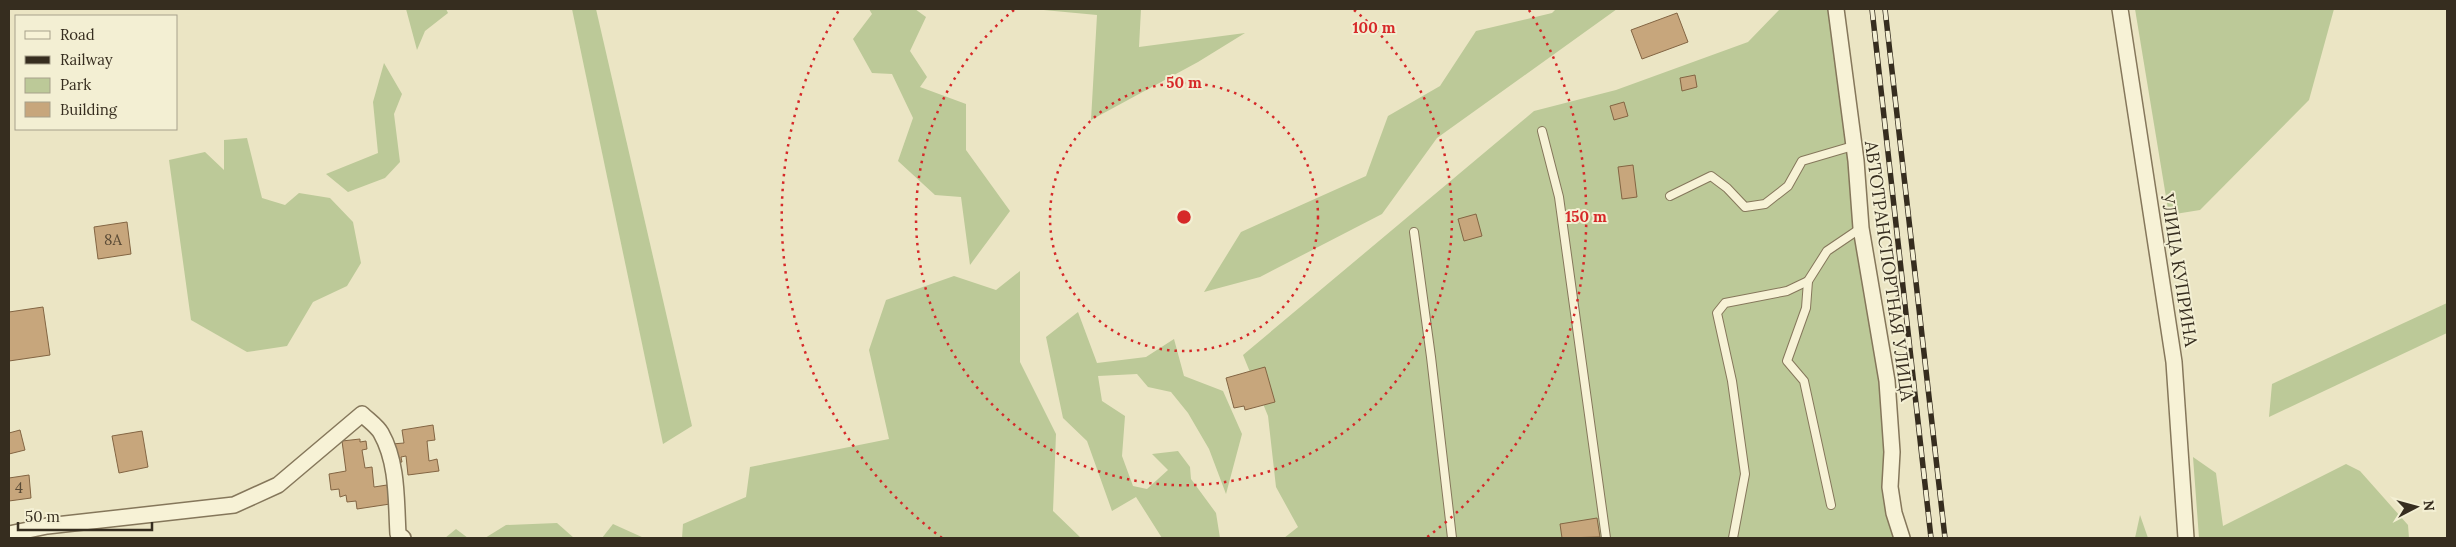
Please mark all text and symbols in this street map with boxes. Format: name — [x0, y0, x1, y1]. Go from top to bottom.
legend — [15, 15, 178, 130]
text: 100 m — [1353, 18, 1396, 37]
text: Road — [60, 25, 95, 44]
text: Railway — [60, 50, 113, 69]
text: 50 m — [1166, 73, 1202, 92]
text: Park — [60, 75, 91, 94]
text: Building — [60, 100, 118, 119]
street label: АВТОТРАНСПОРТНАЯ УЛИЦА — [1860, 138, 1919, 403]
street label: УЛИЦА КУПРИНА — [2156, 191, 2203, 349]
text: 150 m — [1565, 207, 1607, 226]
centre of rings — [1175, 208, 1193, 226]
house number: 8А — [104, 230, 123, 249]
house number: 4 — [15, 478, 23, 497]
north arrow — [2391, 482, 2441, 532]
text: N — [2419, 499, 2438, 512]
scale bar — [18, 500, 151, 532]
text: 50 m — [25, 507, 60, 526]

